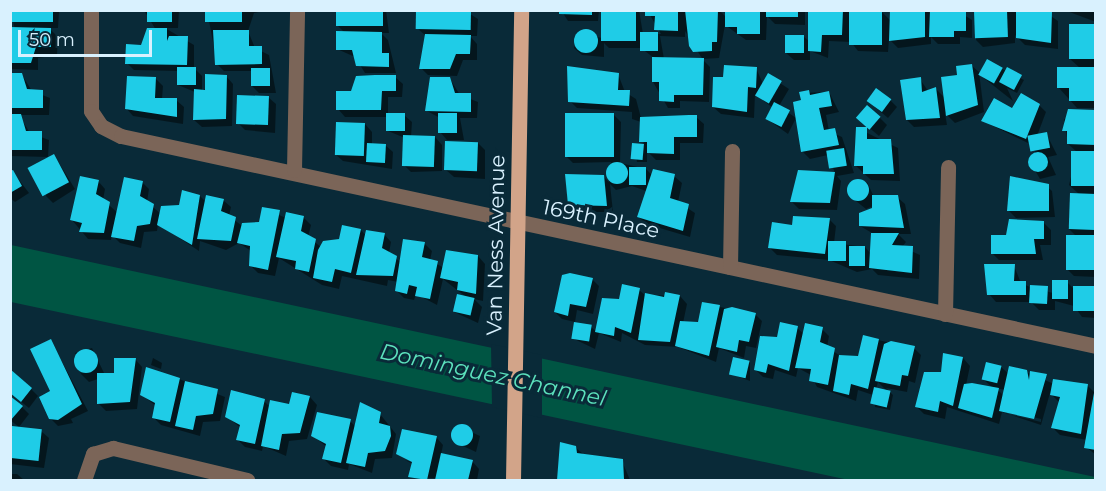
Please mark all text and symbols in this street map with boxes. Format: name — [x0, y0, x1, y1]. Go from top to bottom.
scale bar — [21, 18, 154, 56]
text: 50 m — [29, 29, 75, 51]
street label: Van Ness Avenue — [482, 154, 510, 336]
street label: 169th Place — [540, 194, 662, 244]
water label: Dominguez Channel — [377, 338, 609, 412]

